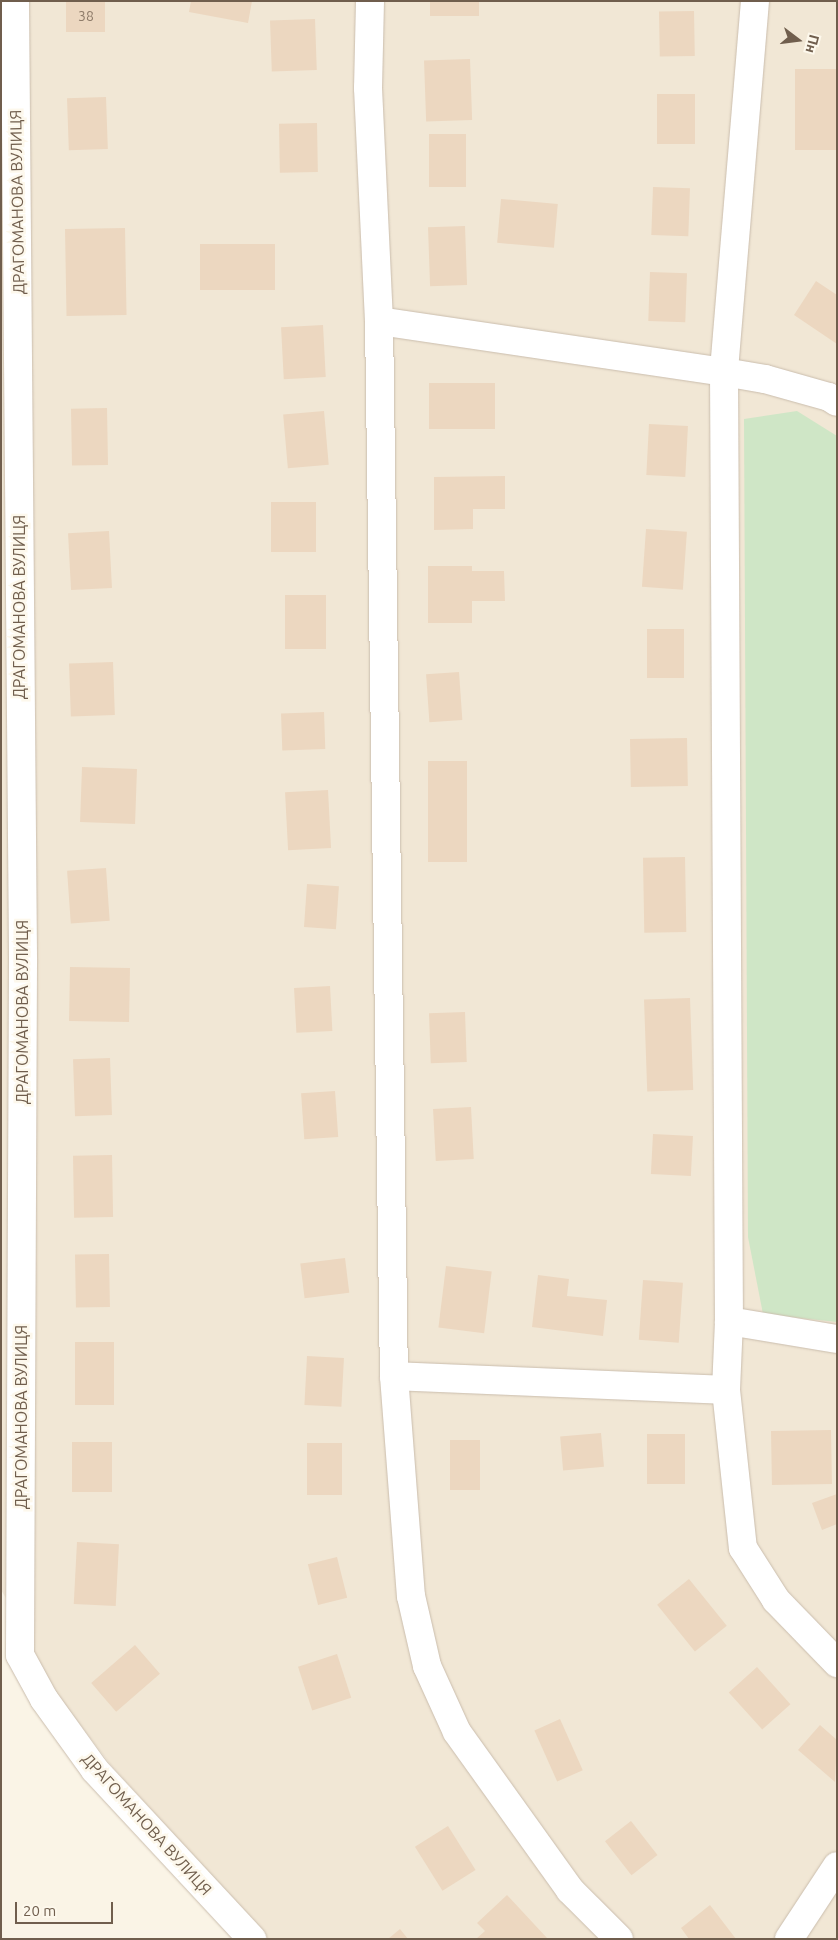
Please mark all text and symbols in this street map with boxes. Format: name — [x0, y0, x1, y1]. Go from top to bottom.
house number: 38 — [78, 8, 94, 24]
north arrow — [773, 15, 823, 65]
text: Пн — [802, 33, 823, 55]
street label: ДРАГОМАНОВА ВУЛИЦЯ — [6, 110, 28, 294]
street label: ДРАГОМАНОВА ВУЛИЦЯ — [9, 515, 29, 699]
street label: ДРАГОМАНОВА ВУЛИЦЯ — [12, 920, 32, 1104]
street label: ДРАГОМАНОВА ВУЛИЦЯ — [11, 1325, 31, 1509]
street label: ДРАГОМАНОВА ВУЛИЦЯ — [78, 1749, 216, 1899]
scale bar — [18, 1892, 115, 1924]
text: 20 m — [23, 1902, 56, 1919]

